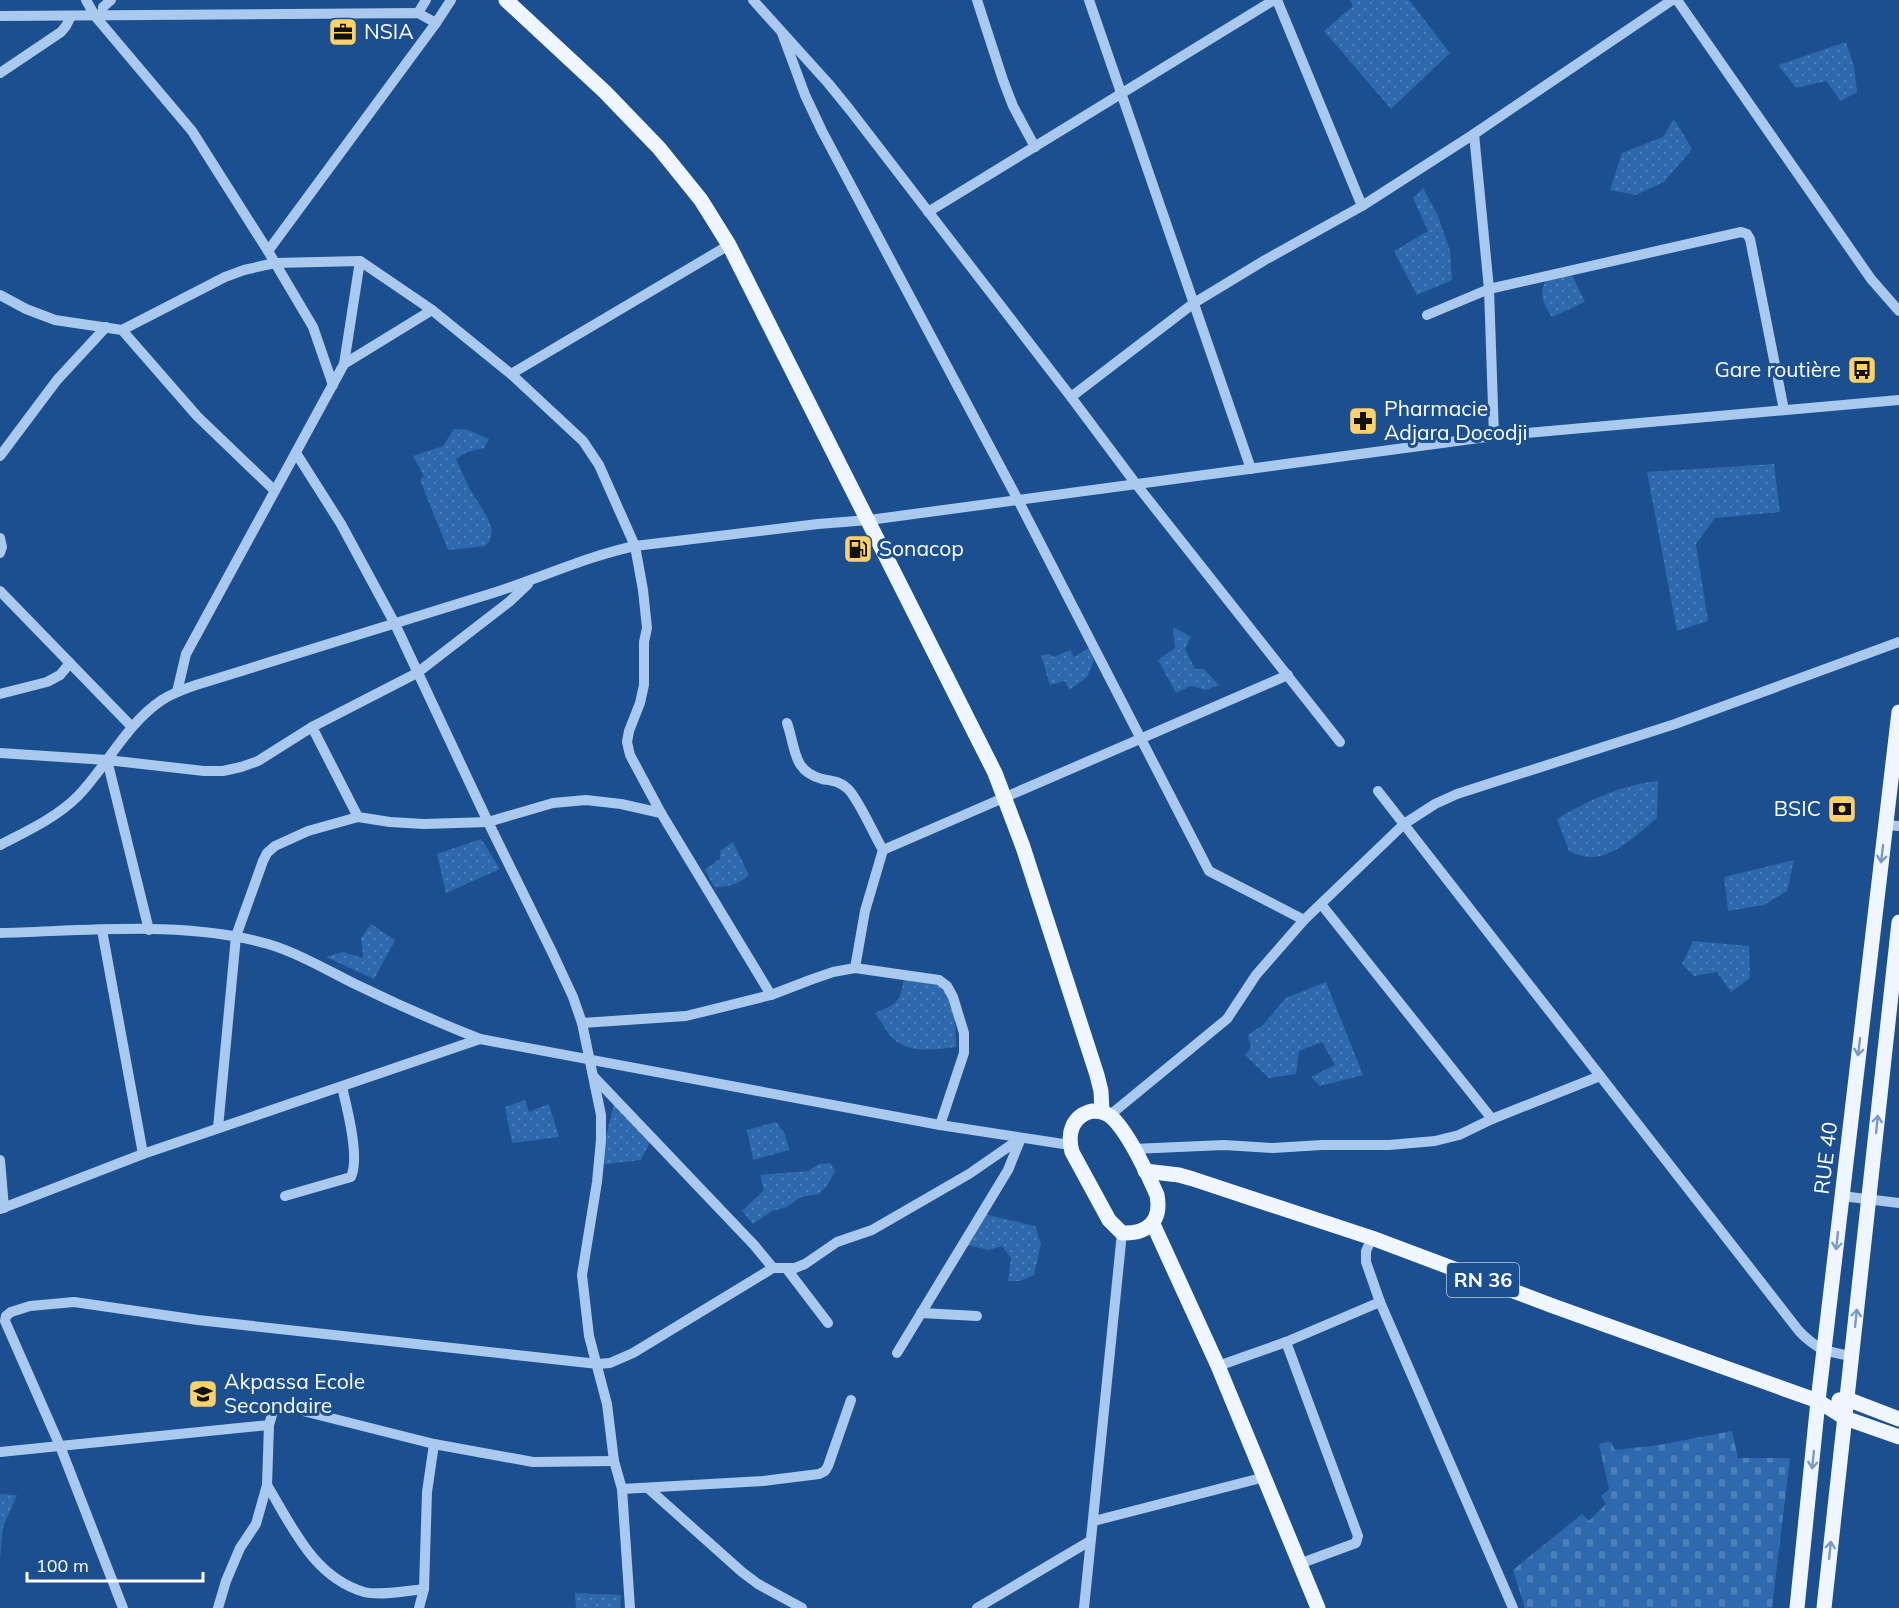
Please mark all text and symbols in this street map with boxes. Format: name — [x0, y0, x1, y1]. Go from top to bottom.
office icon: NSIA — [327, 16, 359, 48]
place label: NSIA — [364, 18, 414, 44]
bus stop icon: Gare routière — [1846, 354, 1878, 386]
place label: Gare routière — [1714, 356, 1841, 382]
place label: Pharmacie Adjara Docodji — [1384, 395, 1528, 445]
pharmacy icon: Pharmacie Adjara Docodji — [1347, 405, 1379, 437]
fuel station icon: Sonacop — [842, 533, 874, 565]
place label: Sonacop — [879, 535, 964, 561]
bank icon: BSIC — [1826, 793, 1858, 825]
place label: BSIC — [1774, 795, 1821, 821]
one-way arrow — [1876, 843, 1887, 863]
one-way arrow — [1854, 1037, 1865, 1057]
one-way arrow — [1872, 1115, 1883, 1135]
street label: RUE 40 — [1808, 1120, 1842, 1196]
one-way arrow — [1831, 1231, 1842, 1251]
road number: RN 36 — [1447, 1263, 1519, 1297]
one-way arrow — [1851, 1309, 1862, 1329]
place label: Akpassa Ecole Secondaire — [224, 1368, 365, 1418]
school or university icon: Akpassa Ecole Secondaire — [187, 1378, 219, 1410]
one-way arrow — [1807, 1449, 1818, 1469]
one-way arrow — [1825, 1540, 1836, 1560]
scale bar — [27, 1545, 202, 1583]
text: 100 m — [36, 1554, 89, 1577]

